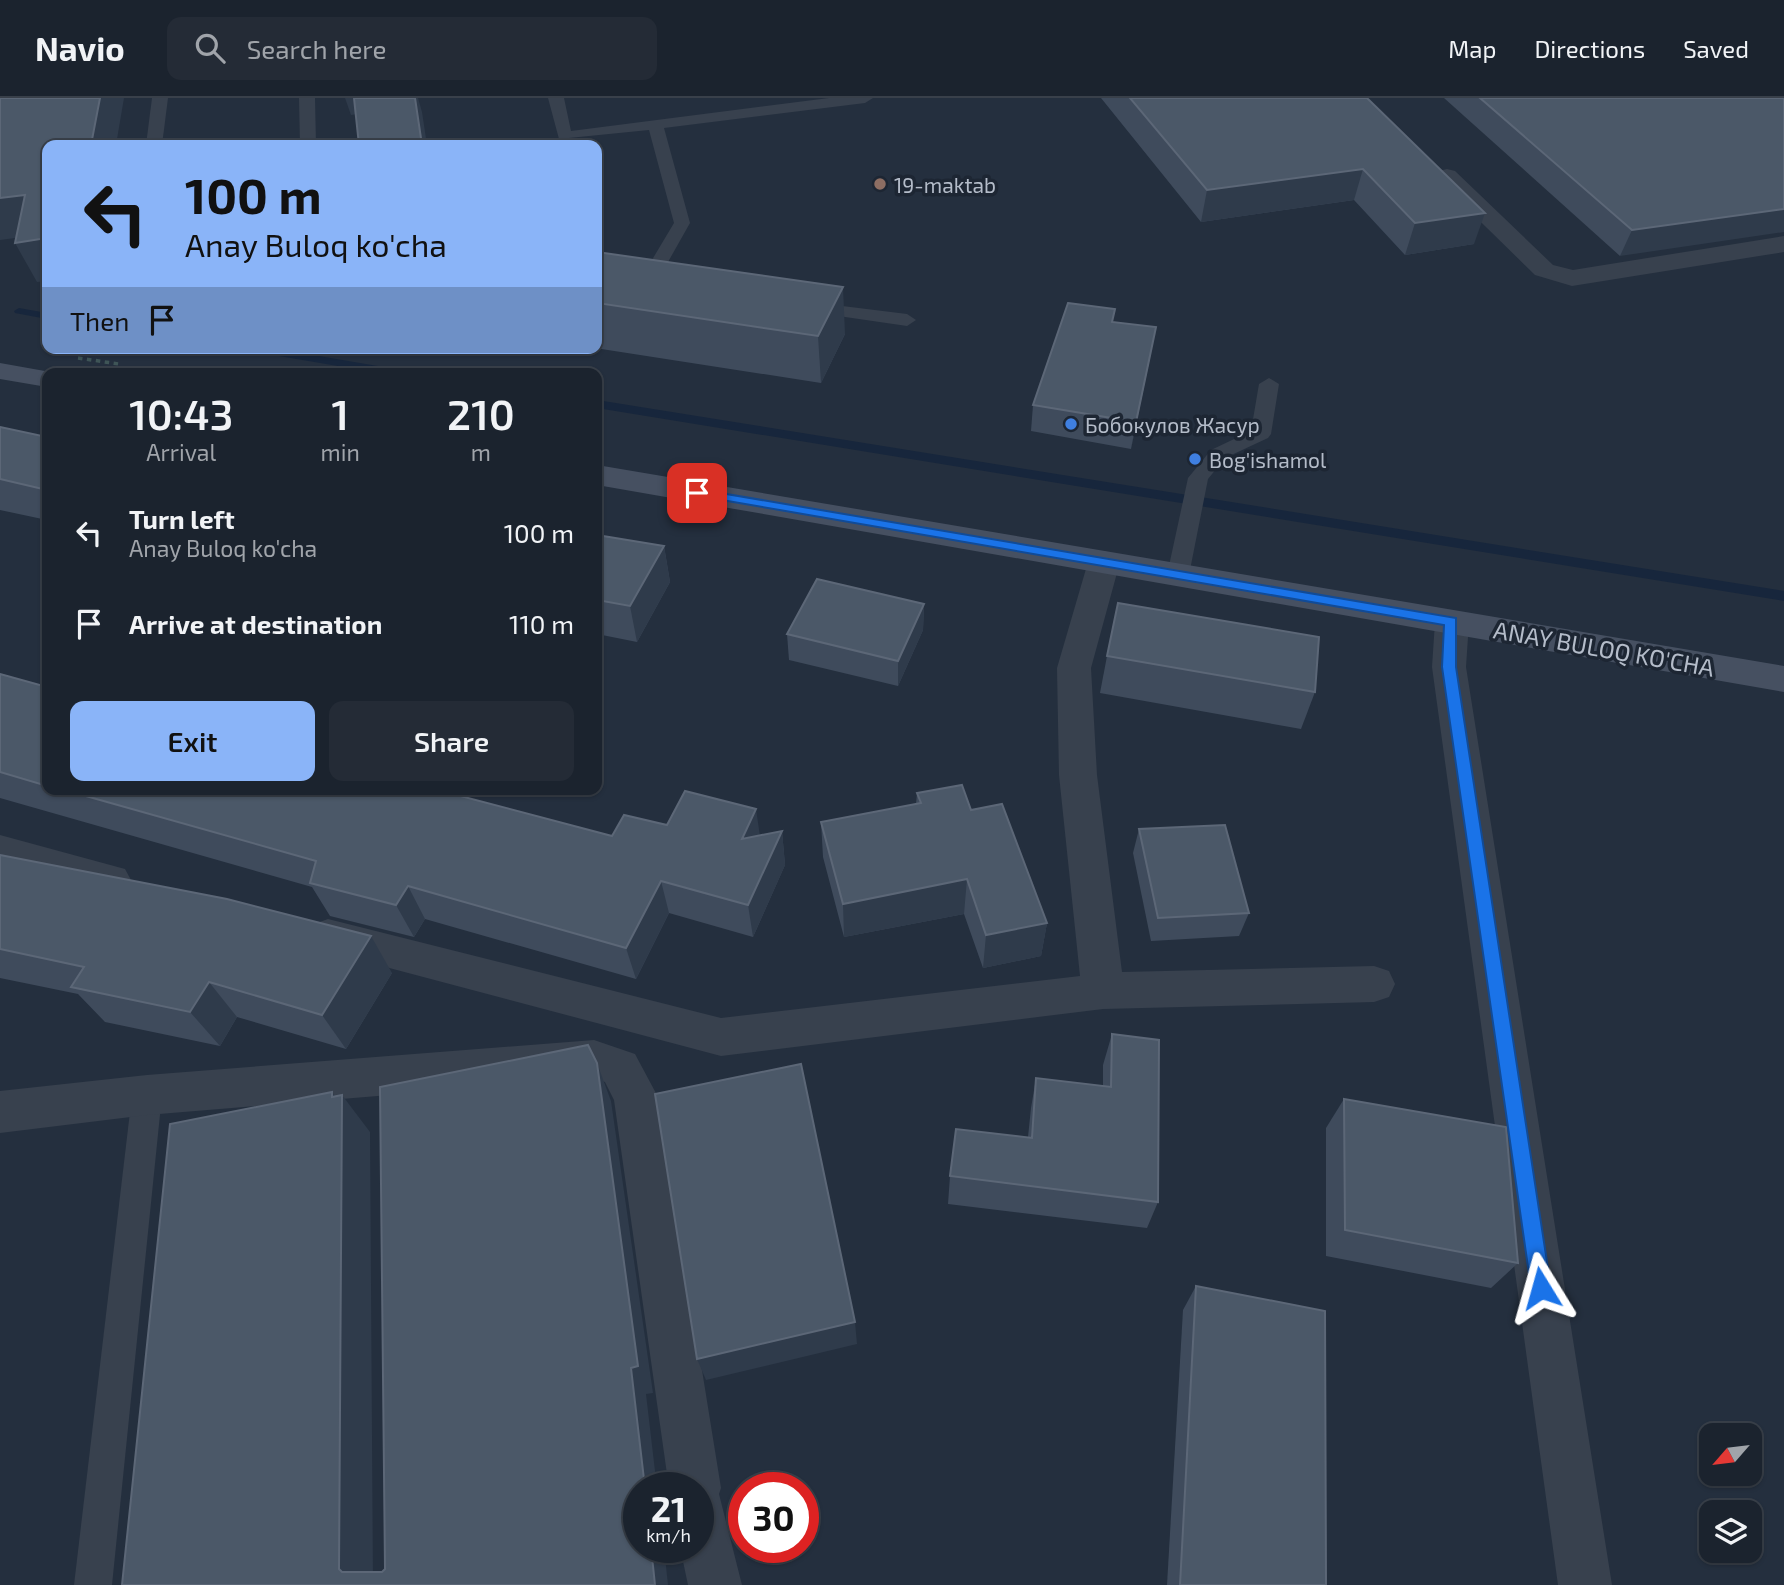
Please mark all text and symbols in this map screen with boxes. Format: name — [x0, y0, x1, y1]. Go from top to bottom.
search box — [167, 17, 657, 80]
text: Navio — [35, 28, 125, 68]
icon: search — [191, 29, 229, 67]
text: Search here — [247, 33, 386, 64]
text: Map — [1448, 34, 1496, 63]
text: Directions — [1534, 34, 1645, 63]
text: Saved — [1683, 34, 1749, 63]
text: 100 m — [185, 165, 322, 224]
icon: left — [70, 168, 161, 259]
place label: 19-maktab — [894, 172, 996, 197]
marker: 19-maktab — [872, 176, 888, 192]
text: Anay Buloq ko'cha — [185, 225, 447, 263]
icon: arrive — [143, 301, 181, 339]
text: Then — [70, 305, 129, 336]
text: 10:43 — [129, 388, 233, 438]
text: 1 — [331, 388, 349, 438]
text: 210 — [447, 388, 515, 438]
place label: Бобокулов Жасур — [1085, 412, 1260, 438]
marker: Бобокулов Жасур — [1063, 416, 1079, 432]
text: Arrival — [146, 438, 216, 466]
text: min — [321, 438, 360, 466]
text: m — [471, 438, 491, 466]
place label: Bog'ishamol — [1209, 447, 1327, 472]
marker: Bog'ishamol — [1187, 451, 1203, 467]
pin — [667, 463, 727, 523]
icon: arrive — [678, 474, 716, 512]
text: Turn left — [129, 503, 235, 534]
icon: left — [70, 514, 108, 552]
text: 100 m — [504, 517, 574, 548]
text: Anay Buloq ko'cha — [129, 534, 317, 562]
icon: arrive — [70, 605, 108, 643]
text: Arrive at destination — [129, 608, 382, 639]
text: 110 m — [509, 608, 574, 639]
street label: ANAY BULOQ KO'CHA — [1491, 614, 1717, 682]
button: Exit — [70, 701, 315, 781]
button: Share — [329, 701, 574, 781]
position arrow — [1504, 1251, 1578, 1325]
north arrow — [1699, 1423, 1762, 1486]
map controls — [1699, 1423, 1762, 1563]
speed limit sign: 30 — [728, 1472, 819, 1563]
text: 21 — [651, 1487, 686, 1529]
button: layers — [1699, 1500, 1762, 1563]
text: km/h — [646, 1524, 691, 1546]

